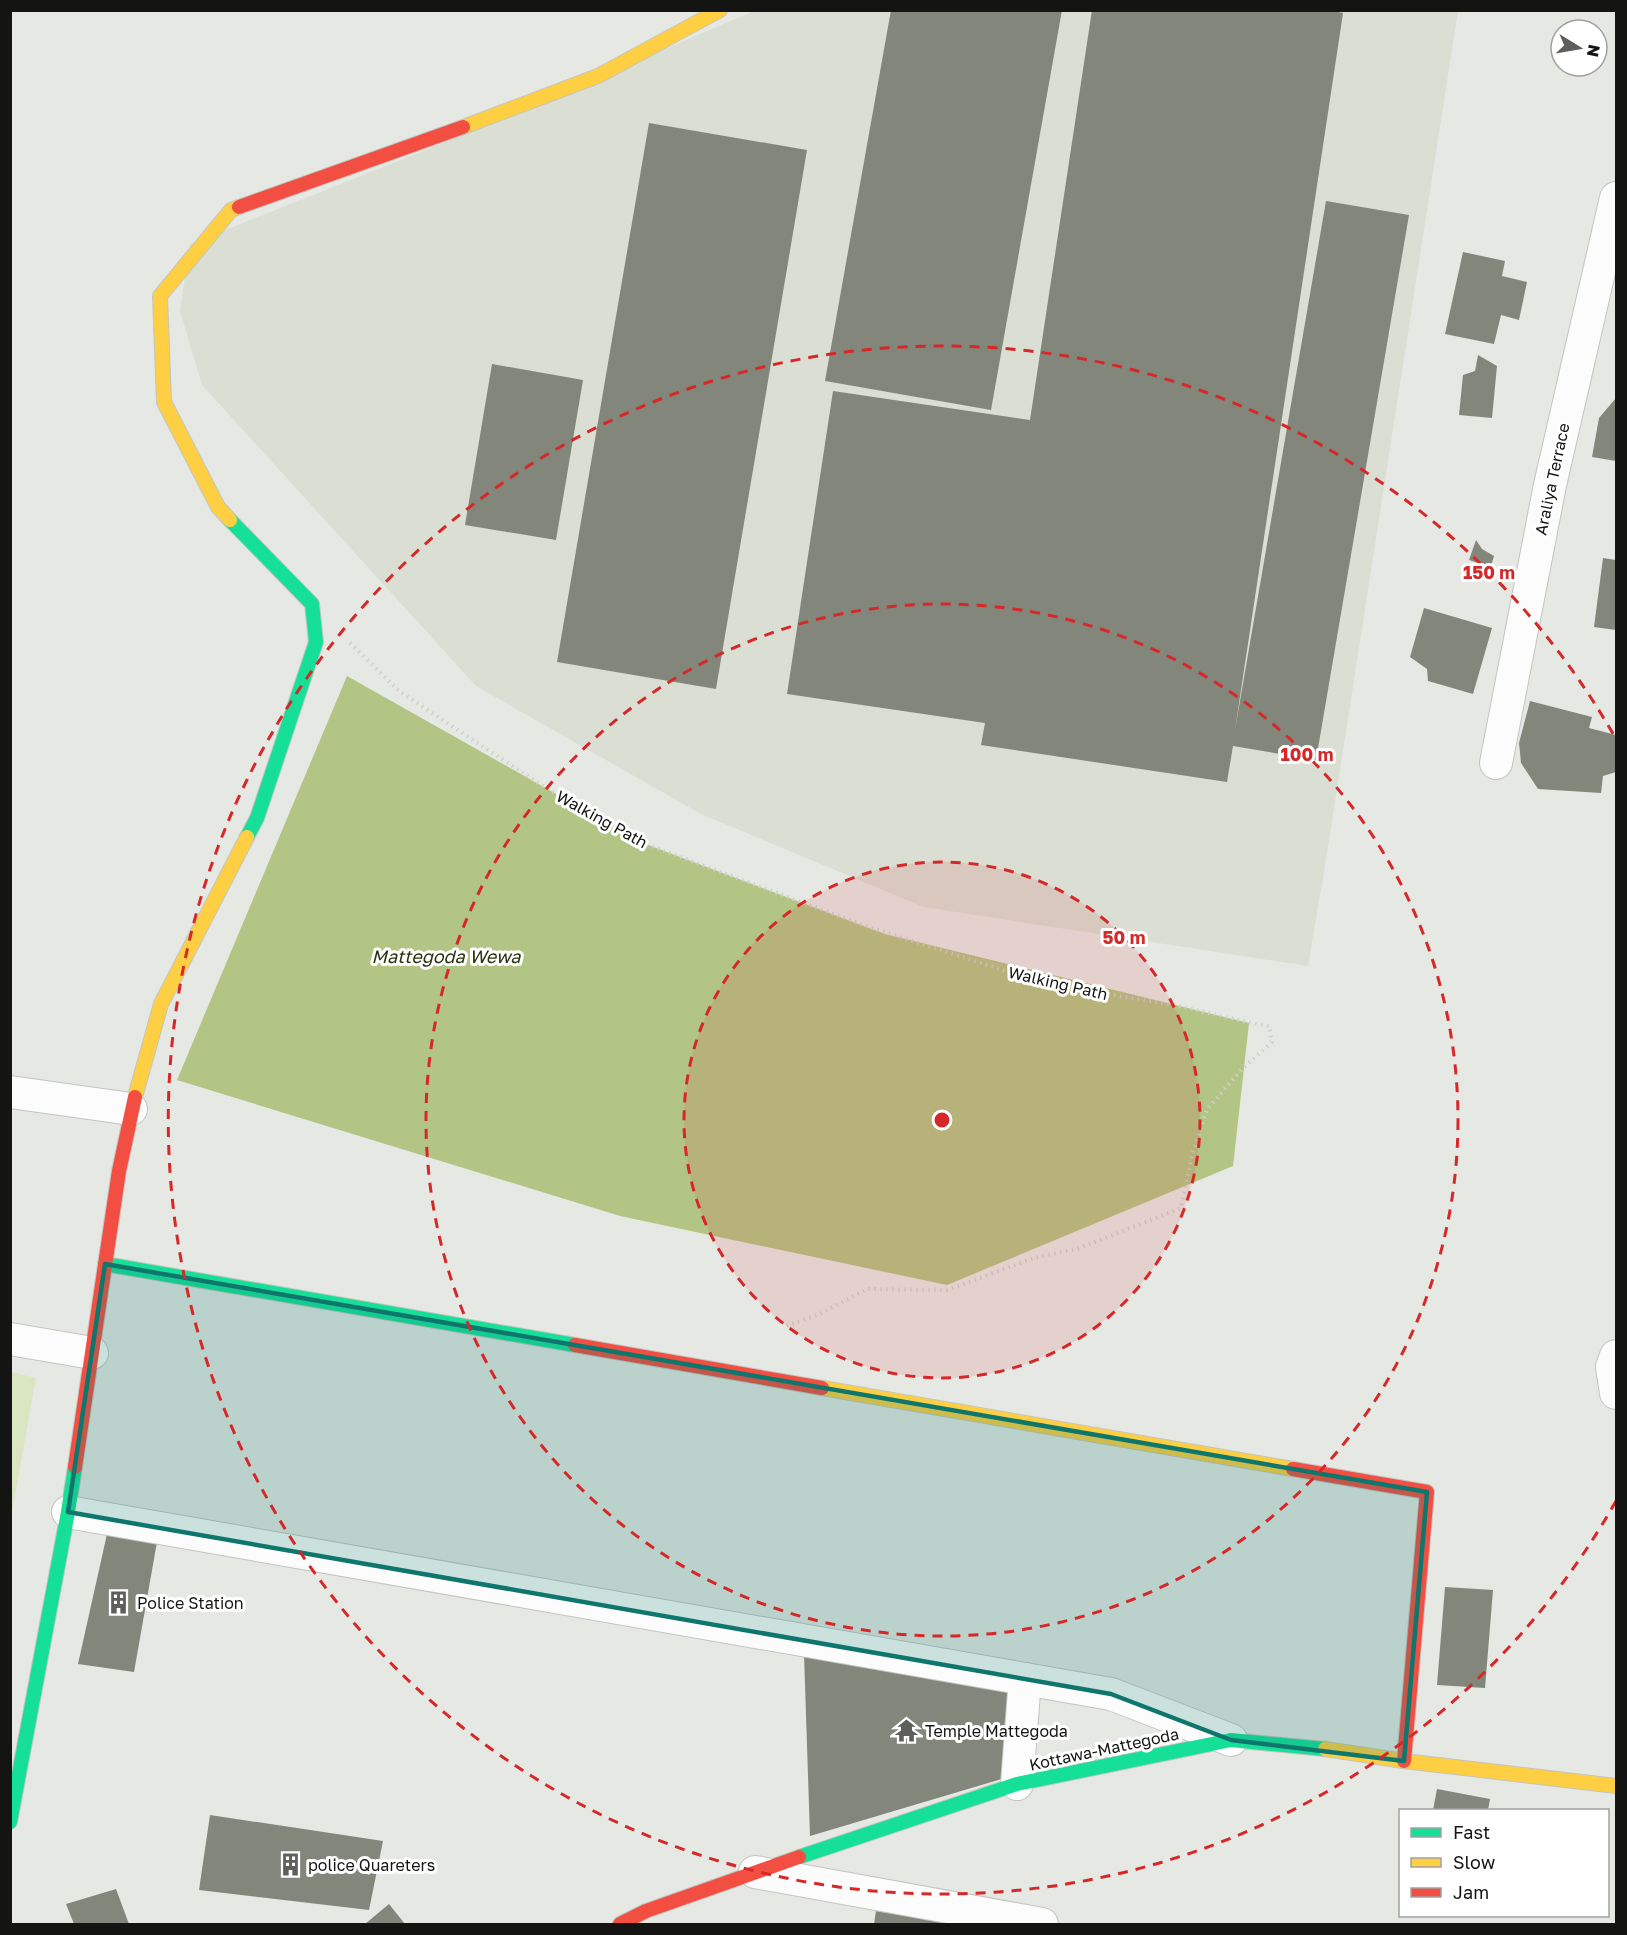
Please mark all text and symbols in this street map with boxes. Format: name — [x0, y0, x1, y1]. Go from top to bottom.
north arrow — [1549, 18, 1609, 78]
text: N — [1583, 43, 1605, 59]
street label: Araliya Terrace — [1530, 421, 1574, 537]
text: 150 m — [1463, 561, 1515, 583]
text: 100 m — [1281, 743, 1333, 765]
street label: Walking Path — [553, 786, 651, 852]
text: 50 m — [1103, 926, 1145, 948]
water label: Mattegoda Wewa — [372, 945, 521, 967]
street label: Walking Path — [1006, 962, 1110, 1004]
centre of rings — [932, 1110, 952, 1130]
building icon: Police Station — [106, 1590, 132, 1616]
place label: Police Station — [137, 1593, 244, 1613]
temple icon: Temple Mattegoda — [894, 1718, 920, 1744]
place label: Temple Mattegoda — [925, 1721, 1068, 1741]
street label: Kottawa-Mattegoda — [1027, 1723, 1181, 1775]
legend — [1399, 1809, 1609, 1917]
text: Fast — [1453, 1821, 1490, 1843]
text: Slow — [1453, 1851, 1496, 1873]
building icon: police Quareters — [277, 1852, 303, 1878]
place label: police Quareters — [308, 1855, 435, 1875]
text: Jam — [1453, 1881, 1489, 1903]

